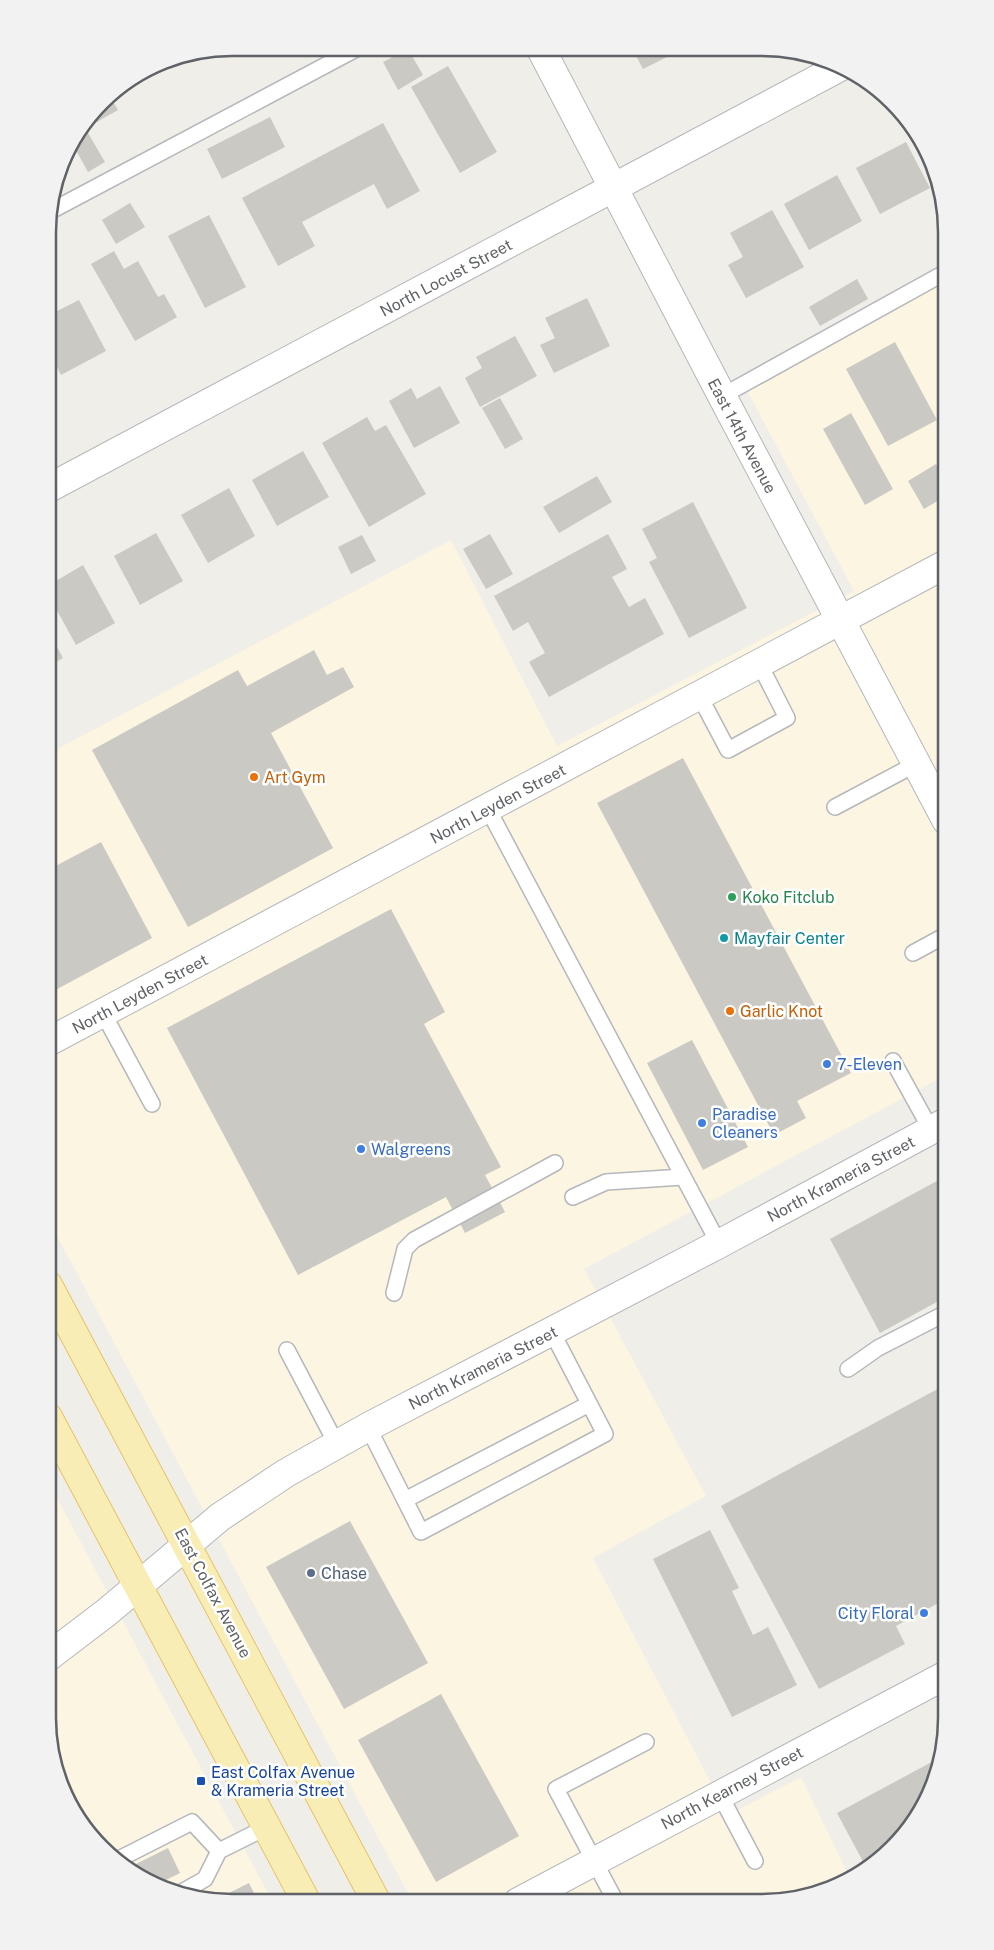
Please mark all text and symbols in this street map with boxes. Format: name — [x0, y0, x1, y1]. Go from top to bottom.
street label: North Locust Street — [377, 235, 515, 321]
street label: East 14th Avenue — [704, 375, 780, 497]
street label: North Leyden Street — [427, 760, 569, 848]
place label: Art Gym — [264, 768, 326, 787]
marker: Art Gym — [248, 771, 260, 783]
place label: Koko Fitclub — [742, 888, 835, 907]
marker: Koko Fitclub — [726, 891, 738, 903]
place label: Mayfair Center — [734, 929, 845, 948]
marker: Mayfair Center — [718, 932, 730, 944]
street label: North Leyden Street — [69, 950, 211, 1038]
place label: Garlic Knot — [740, 1002, 823, 1021]
marker: Garlic Knot — [724, 1005, 736, 1017]
place label: 7-Eleven — [837, 1055, 902, 1074]
marker: 7-Eleven — [821, 1058, 833, 1070]
place label: Paradise Cleaners — [712, 1105, 778, 1142]
marker: Paradise Cleaners — [696, 1117, 708, 1129]
street label: North Krameria Street — [764, 1132, 918, 1226]
place label: Walgreens — [371, 1140, 451, 1159]
marker: Walgreens — [355, 1143, 367, 1155]
street label: North Krameria Street — [405, 1322, 561, 1414]
street label: East Colfax Avenue — [171, 1525, 255, 1661]
place label: Chase — [321, 1564, 367, 1583]
marker: Chase — [305, 1567, 317, 1579]
place label: City Floral — [838, 1604, 914, 1623]
marker: City Floral — [918, 1607, 930, 1619]
street label: North Kearney Street — [658, 1742, 806, 1834]
place label: East Colfax Avenue & Krameria Street — [211, 1763, 355, 1800]
marker: East Colfax Avenue & Krameria Street — [195, 1775, 207, 1787]

